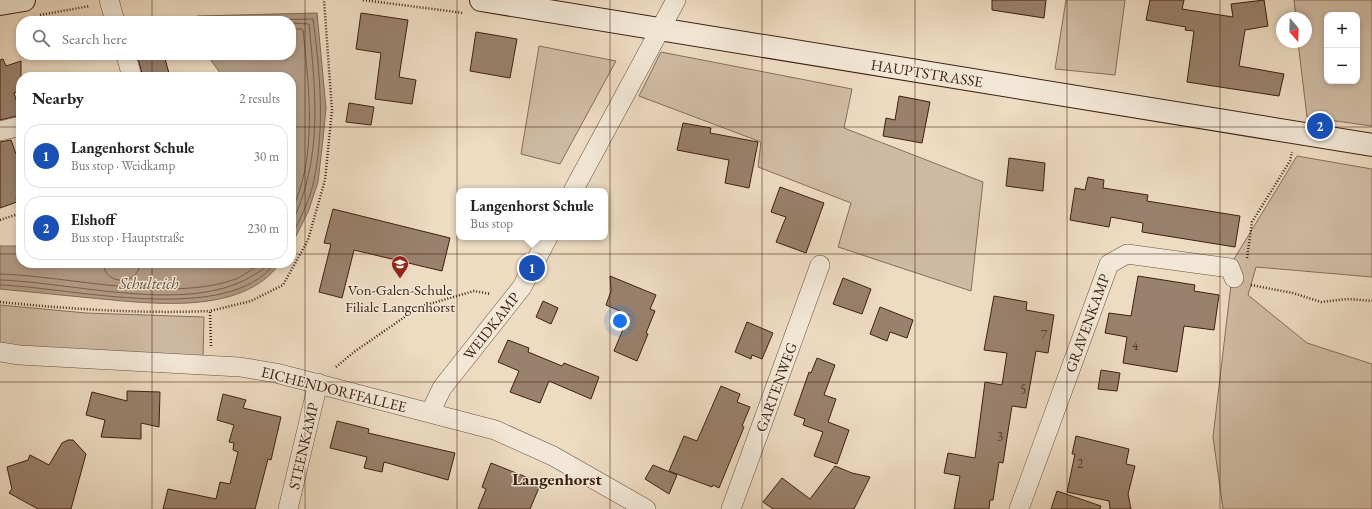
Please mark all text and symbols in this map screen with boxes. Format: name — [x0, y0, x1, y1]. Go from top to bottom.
north arrow — [1276, 12, 1312, 48]
map controls — [1324, 12, 1360, 84]
button: + — [1324, 12, 1360, 48]
search box — [16, 16, 296, 60]
icon: search — [30, 27, 52, 49]
text: Search here — [62, 29, 127, 48]
button: − — [1324, 48, 1360, 84]
street label: HAUPTSTRASSE — [870, 55, 985, 91]
text: Nearby — [32, 87, 84, 109]
text: 2 results — [239, 90, 280, 107]
pin: 2 — [1307, 111, 1333, 141]
text: Langenhorst Schule — [71, 138, 194, 157]
text: 1 — [43, 148, 49, 165]
text: 30 m — [254, 148, 279, 165]
text: Bus stop · Weidkamp — [71, 157, 175, 174]
popup — [456, 188, 608, 240]
text: Langenhorst Schule — [470, 196, 594, 215]
text: Elshoff — [71, 210, 115, 229]
text: Bus stop — [470, 215, 513, 232]
text: 2 — [43, 220, 49, 237]
text: 230 m — [248, 220, 279, 237]
text: Bus stop · Hauptstraße — [71, 229, 184, 246]
pin: 1 — [519, 253, 545, 283]
school or university icon: Von-Galen-Schule Filiale Langenhorst — [390, 254, 410, 279]
street label: GRAVENKAMP — [1060, 271, 1114, 375]
water label: Schulteich — [118, 273, 179, 294]
place label: Von-Galen-Schule Filiale Langenhorst — [345, 280, 455, 316]
street label: WEIDKAMP — [459, 288, 523, 364]
your location — [610, 311, 630, 331]
house number: 7 — [1041, 326, 1048, 343]
house number: 4 — [1132, 337, 1139, 354]
street label: GARTENWEG — [751, 340, 801, 434]
street label: EICHENDORFFALLEE — [259, 362, 409, 416]
house number: 5 — [1020, 381, 1026, 398]
street label: STEENKAMP — [284, 401, 322, 491]
house number: 3 — [997, 428, 1003, 445]
house number: 2 — [1077, 455, 1084, 472]
district label: Langenhorst — [512, 468, 602, 490]

